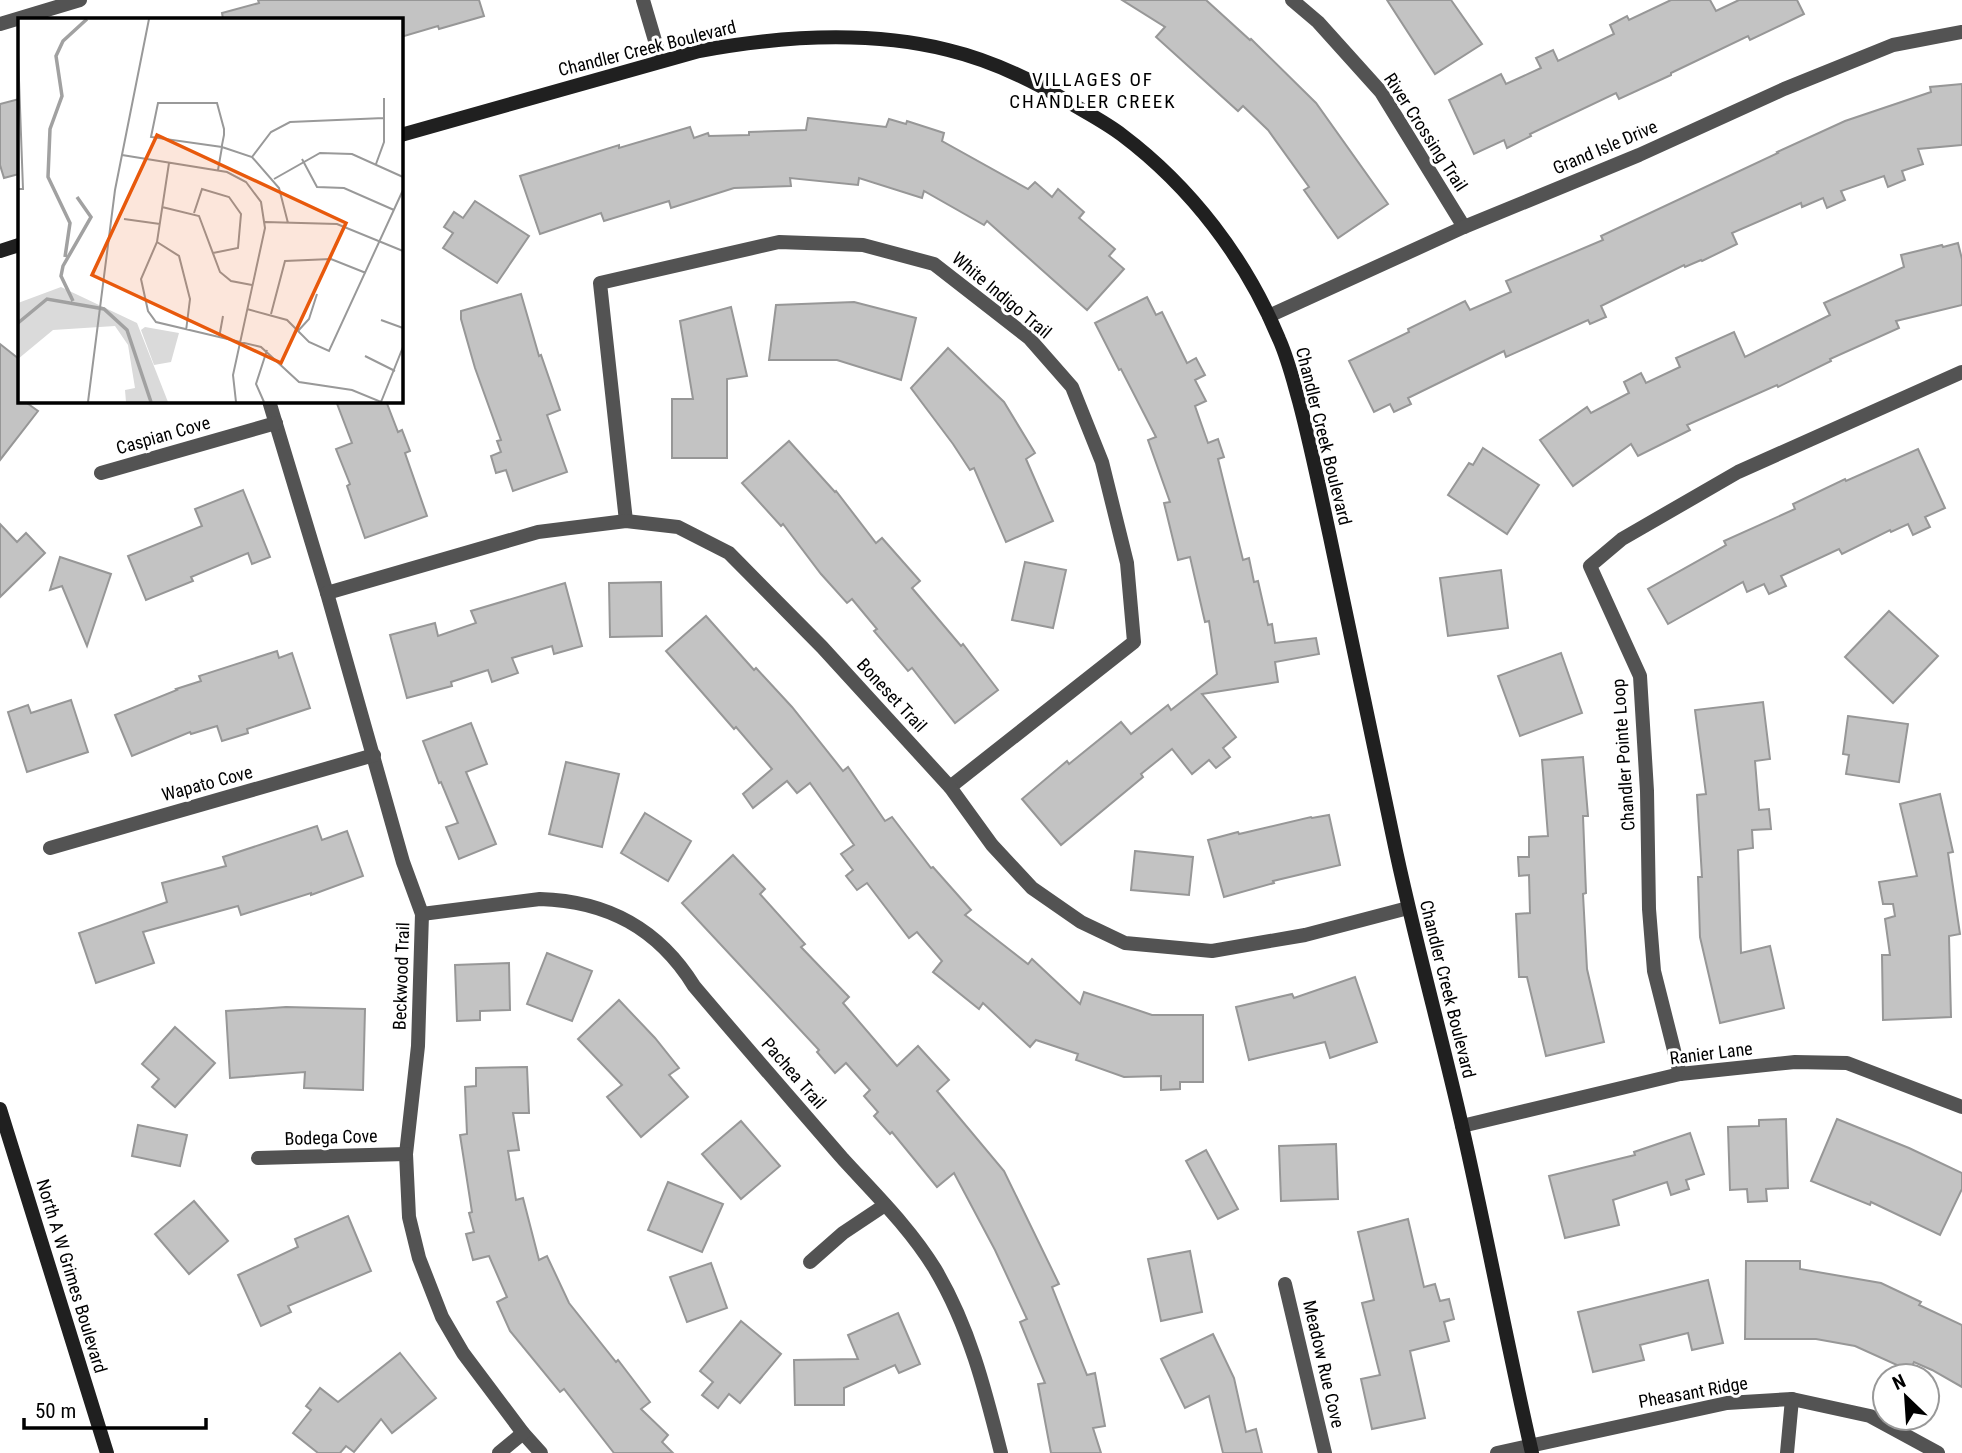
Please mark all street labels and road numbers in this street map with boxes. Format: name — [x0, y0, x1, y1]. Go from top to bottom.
street label: Chandler Creek Boulevard — [556, 16, 738, 80]
street label: River Crossing Trail — [1380, 69, 1472, 195]
street label: Grand Isle Drive — [1550, 116, 1660, 178]
street label: White Indigo Trail — [948, 247, 1056, 343]
street label: Chandler Creek Boulevard — [1292, 345, 1356, 527]
street label: Caspian Cove — [114, 412, 212, 458]
street label: Boneset Trail — [853, 654, 931, 736]
street label: Chandler Pointe Loop — [1607, 678, 1639, 832]
street label: Wapato Cove — [159, 761, 255, 805]
street label: Chandler Creek Boulevard — [1416, 898, 1480, 1080]
street label: Beckwood Trail — [389, 922, 413, 1030]
street label: Pachea Trail — [758, 1033, 830, 1113]
street label: Ranier Lane — [1668, 1037, 1754, 1069]
street label: Bodega Cove — [284, 1125, 378, 1149]
street label: North A W Grimes Boulevard — [32, 1177, 112, 1375]
street label: Meadow Rue Cove — [1299, 1298, 1349, 1430]
street label: Pheasant Ridge — [1637, 1372, 1749, 1412]

